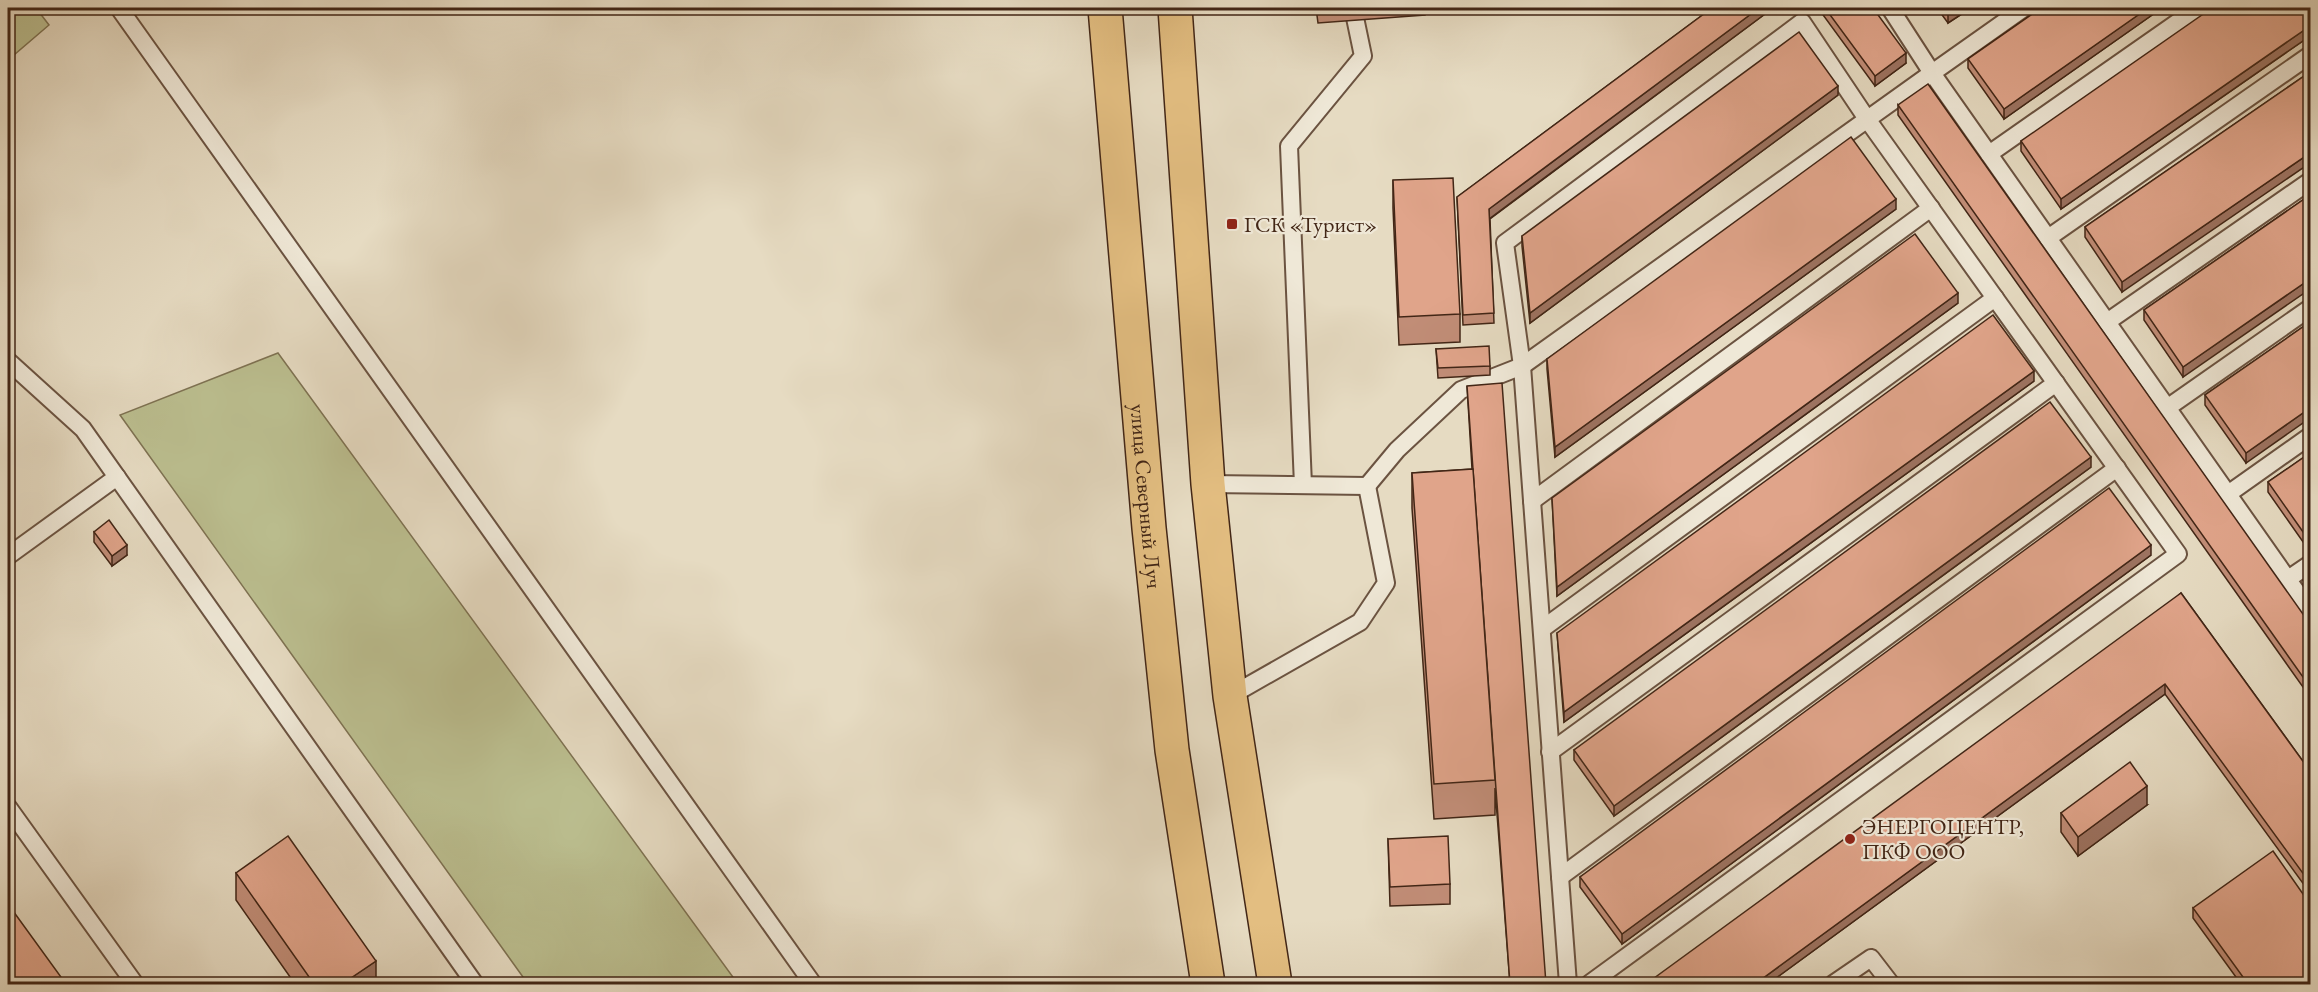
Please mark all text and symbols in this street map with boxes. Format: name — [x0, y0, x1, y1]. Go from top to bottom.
place label: ГСК «Турист» — [1244, 210, 1377, 239]
marker: ГСК «Турист» — [1225, 217, 1239, 231]
street label: улица Северный Луч — [1124, 403, 1170, 590]
place label: ЭНЕРГОЦЕНТР, ПКФ ООО — [1862, 812, 2024, 866]
marker: ЭНЕРГОЦЕНТР, ПКФ ООО — [1843, 832, 1857, 846]

